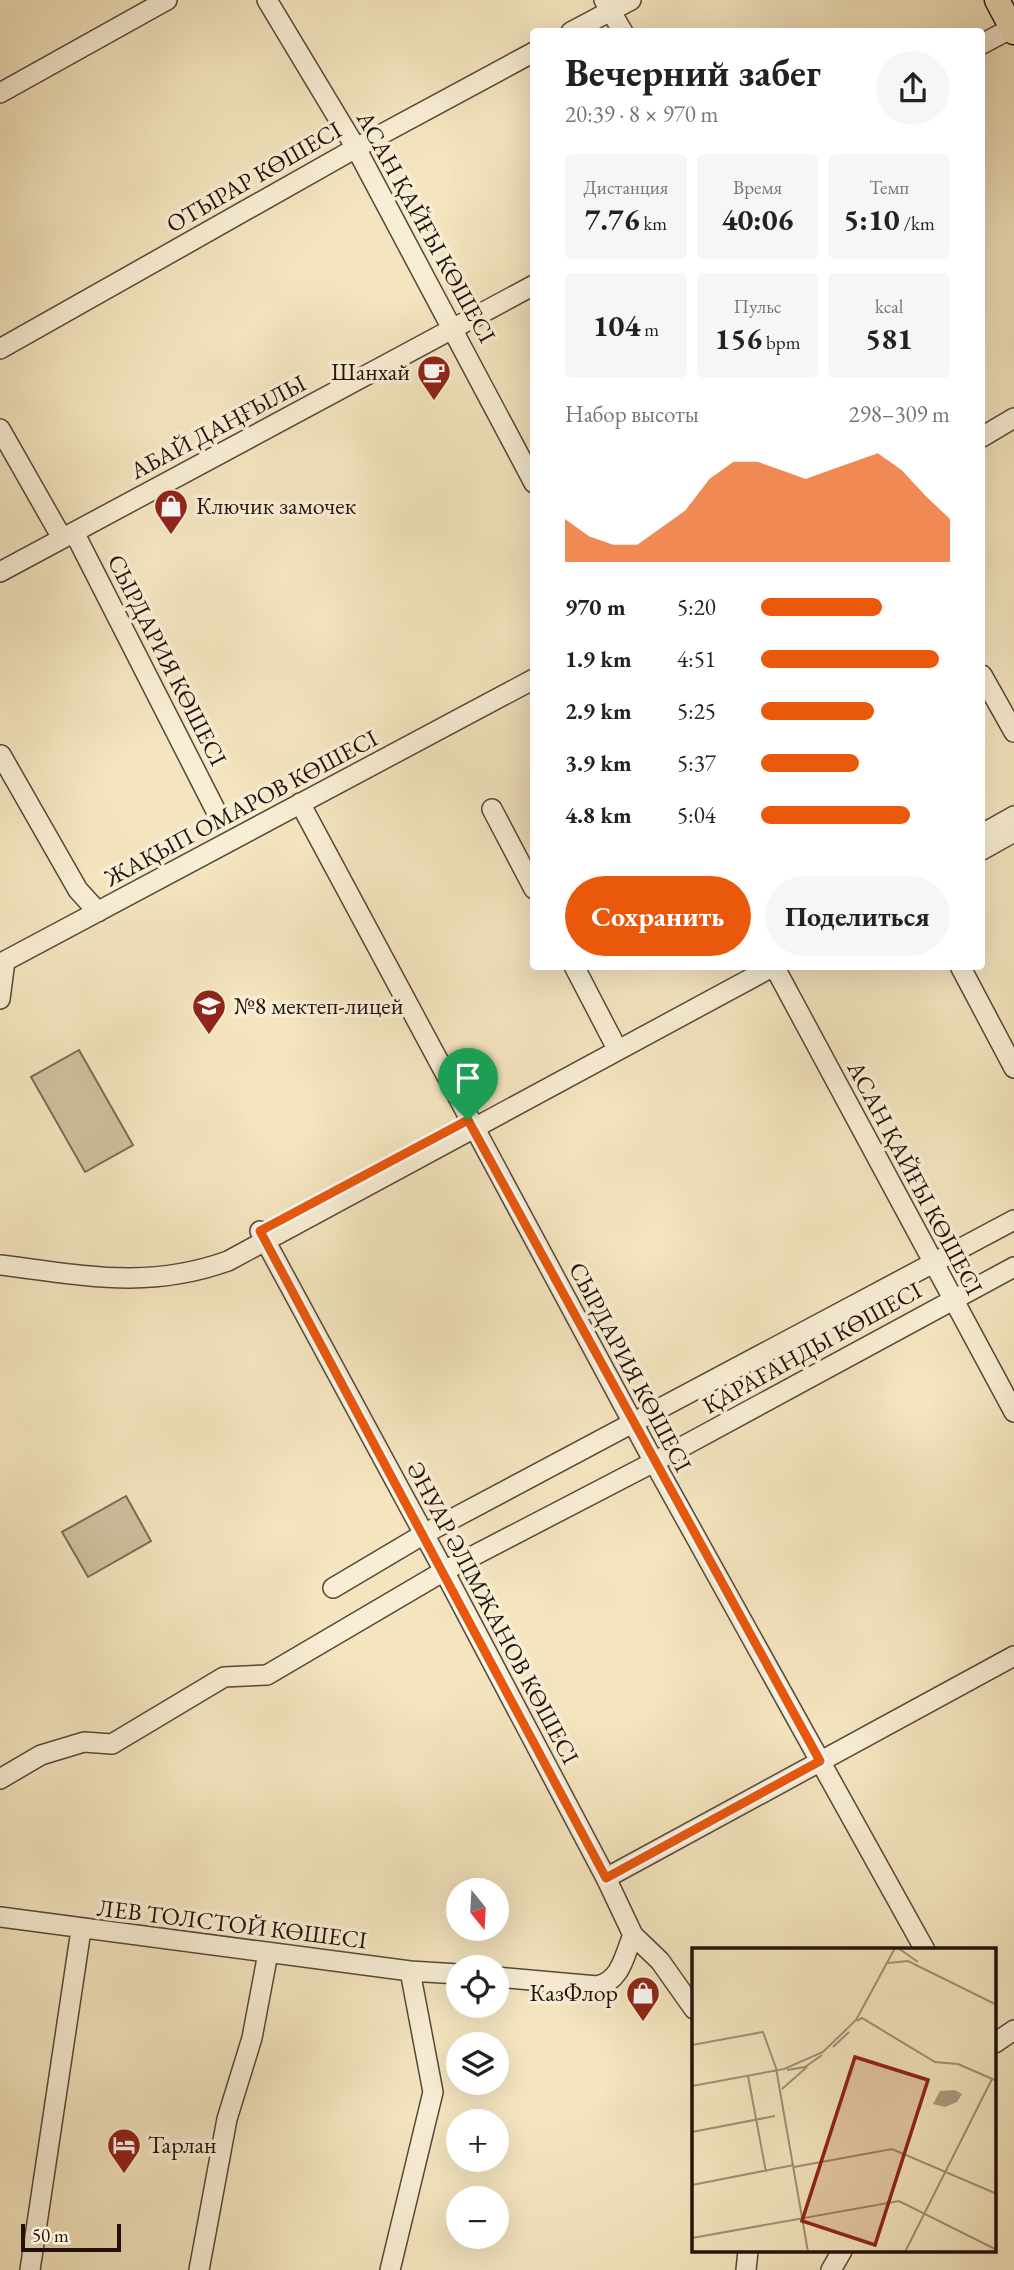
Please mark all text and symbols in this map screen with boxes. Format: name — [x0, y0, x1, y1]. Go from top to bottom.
text: Вечерний забег — [565, 48, 821, 97]
button: share — [876, 51, 950, 125]
text: 20:39 · 8 × 970 m — [565, 99, 718, 129]
street label: АСАН ҚАЙҒЫ КӨШЕСІ — [349, 104, 503, 348]
street label: ОТЫРАР КӨШЕСІ — [161, 114, 347, 239]
text: Дистанция — [583, 175, 668, 200]
text: Время — [733, 175, 782, 200]
text: Темп — [869, 175, 909, 200]
text: 7.76 — [585, 200, 640, 239]
text: 40:06 — [722, 200, 793, 239]
text: 5:10 — [844, 200, 900, 239]
text: km — [640, 211, 667, 236]
text: /km — [900, 211, 935, 236]
text: Пульс — [733, 294, 782, 319]
text: kcal — [875, 294, 903, 319]
text: 104 — [593, 306, 640, 345]
text: m — [640, 317, 659, 342]
text: 156 — [715, 319, 762, 358]
text: 581 — [865, 319, 913, 358]
text: bpm — [762, 330, 800, 355]
cafe icon: Шанхай — [415, 353, 453, 402]
place label: Шанхай — [331, 356, 410, 387]
street label: АБАЙ ДАҢҒЫЛЫ — [123, 367, 311, 487]
text: Набор высоты — [565, 399, 699, 429]
text: 298–309 m — [849, 399, 950, 429]
shop icon: Ключик замочек — [152, 487, 190, 536]
place label: Ключик замочек — [196, 490, 357, 521]
street label: СЫРДАРИЯ КӨШЕСІ — [101, 549, 234, 771]
text: 970 m — [565, 592, 626, 622]
text: 5:20 — [677, 592, 716, 622]
text: 1.9 km — [565, 644, 632, 674]
text: 4:51 — [677, 644, 716, 674]
text: 2.9 km — [565, 696, 632, 726]
text: 5:25 — [677, 696, 716, 726]
street label: ЖАҚЫП ОМАРОВ КӨШЕСІ — [98, 722, 383, 893]
text: 3.9 km — [565, 748, 632, 778]
text: 5:37 — [677, 748, 716, 778]
text: 4.8 km — [565, 800, 632, 830]
text: 5:04 — [677, 800, 716, 830]
button: Сохранить — [565, 876, 751, 956]
button: Поделиться — [765, 876, 950, 956]
school or university icon: №8 мектеп-лицей — [190, 987, 228, 1036]
place label: №8 мектеп-лицей — [234, 990, 404, 1021]
pin — [438, 1048, 498, 1120]
street label: АСАН ҚАЙҒЫ КӨШЕСІ — [840, 1055, 990, 1300]
icon: arrive — [449, 1059, 487, 1097]
street label: СЫРДАРИЯ КӨШЕСІ — [562, 1256, 699, 1477]
street label: ҚАРАҒАНДЫ КӨШЕСІ — [697, 1274, 927, 1421]
street label: ӘНУАР ӘЛІМЖАНОВ КӨШЕСІ — [400, 1456, 586, 1769]
north arrow — [446, 1878, 509, 1941]
map controls — [446, 1878, 509, 2249]
street label: ЛЕВ ТОЛСТОЙ КӨШЕСІ — [95, 1892, 369, 1955]
inset map — [692, 1948, 996, 2252]
button: locate — [446, 1955, 509, 2018]
shop icon: КазФлор — [624, 1974, 662, 2023]
place label: КазФлор — [529, 1977, 618, 2008]
button: layers — [446, 2032, 509, 2095]
button: + — [446, 2109, 509, 2172]
hotel icon: Тарлан — [105, 2126, 143, 2175]
place label: Тарлан — [148, 2129, 217, 2160]
button: − — [446, 2186, 509, 2249]
scale bar — [21, 2221, 121, 2253]
text: 50 m — [32, 2223, 69, 2248]

